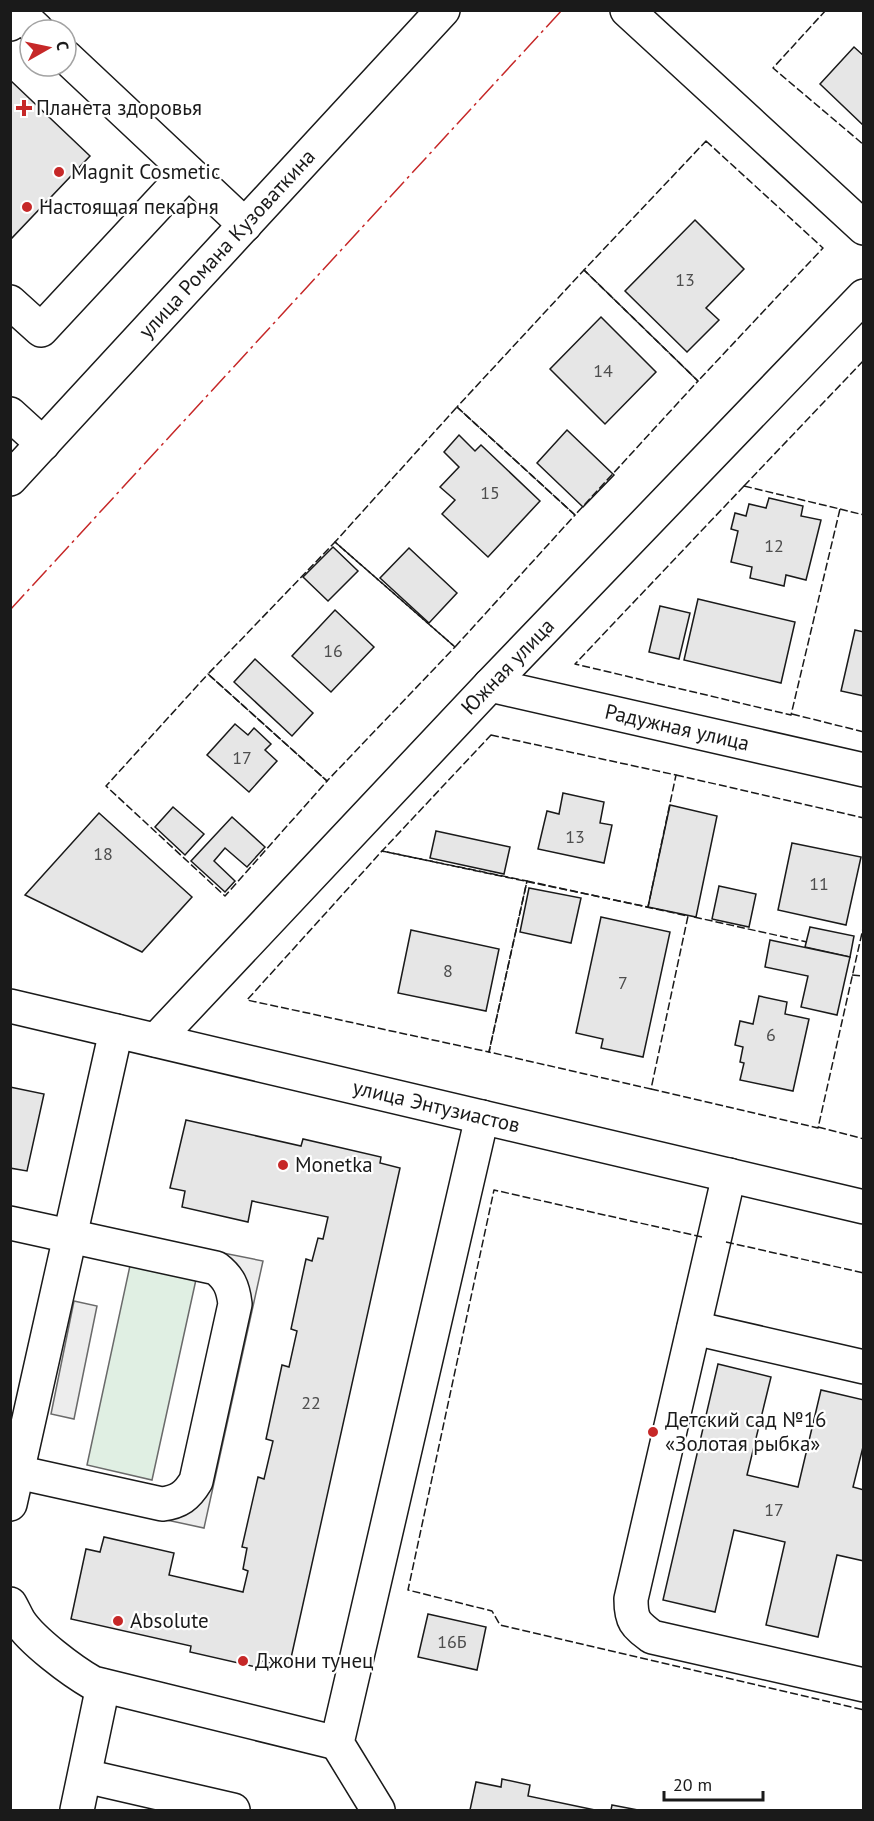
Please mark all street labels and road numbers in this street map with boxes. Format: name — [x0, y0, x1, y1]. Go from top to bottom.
street label: улица Романа Кузоваткина — [133, 143, 321, 344]
street label: Южная улица — [455, 612, 560, 720]
street label: Радужная улица — [603, 698, 752, 757]
street label: улица Энтузиастов — [350, 1073, 523, 1139]

